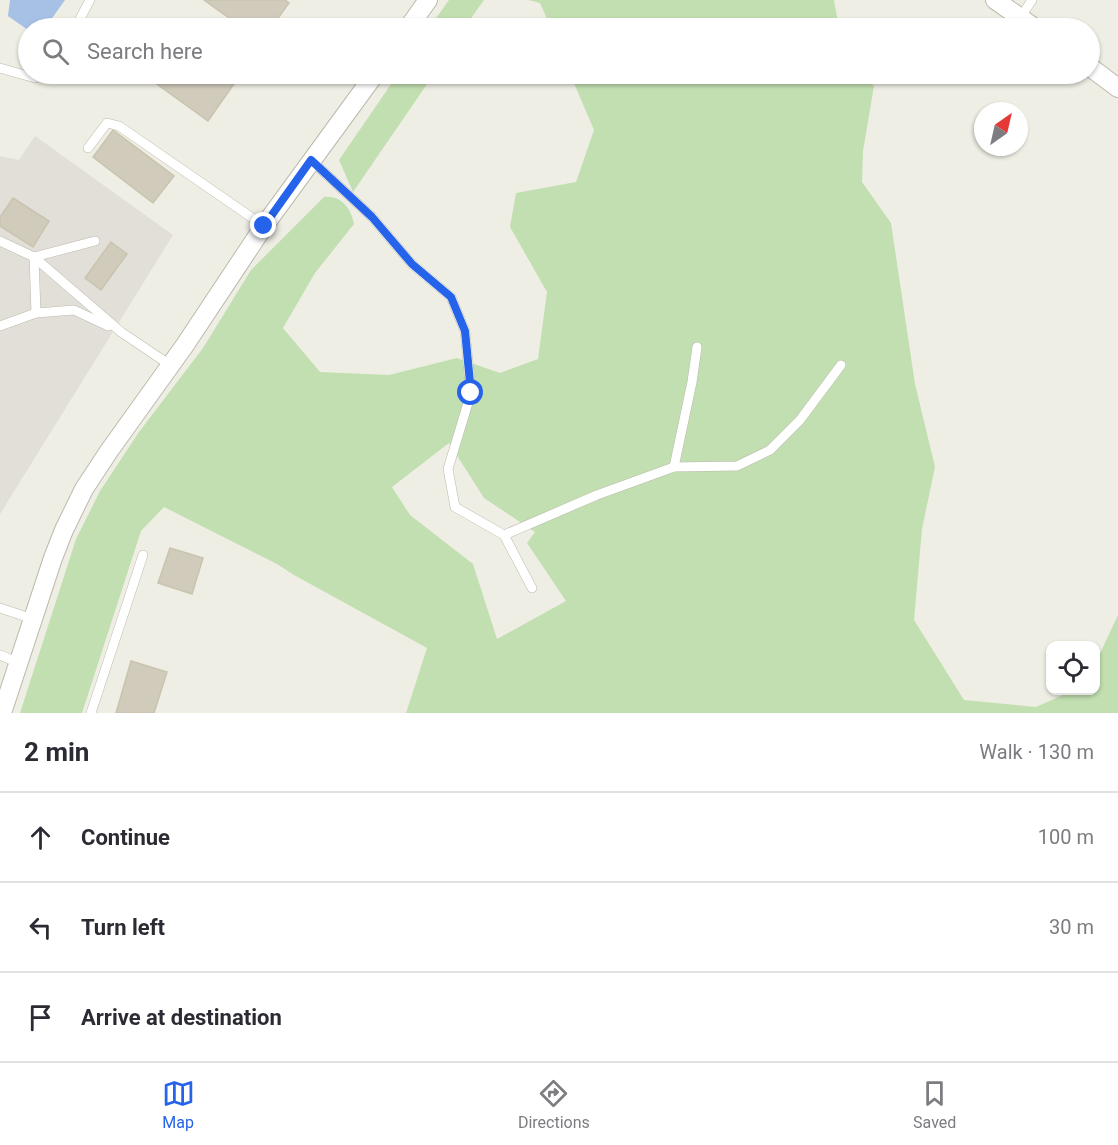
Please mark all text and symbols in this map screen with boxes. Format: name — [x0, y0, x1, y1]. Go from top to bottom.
search box — [18, 18, 1100, 84]
icon: search — [39, 35, 72, 68]
text: Search here — [87, 39, 203, 64]
north arrow — [974, 102, 1028, 156]
route end — [250, 212, 276, 238]
route start — [457, 379, 483, 405]
map controls — [1046, 641, 1100, 695]
button: locate — [1046, 641, 1100, 695]
text: 2 min — [24, 737, 89, 767]
text: Walk · 130 m — [979, 740, 1094, 764]
icon: ahead — [24, 821, 57, 854]
text: Continue — [81, 825, 170, 850]
text: 100 m — [1038, 825, 1094, 849]
icon: left — [24, 911, 57, 944]
text: Turn left — [81, 915, 165, 940]
text: 30 m — [1049, 915, 1094, 939]
icon: arrive — [24, 1001, 57, 1034]
text: Arrive at destination — [81, 1005, 282, 1030]
tab: Map — [162, 1077, 195, 1132]
tab: Directions — [518, 1077, 590, 1132]
tab: Saved — [913, 1077, 956, 1132]

